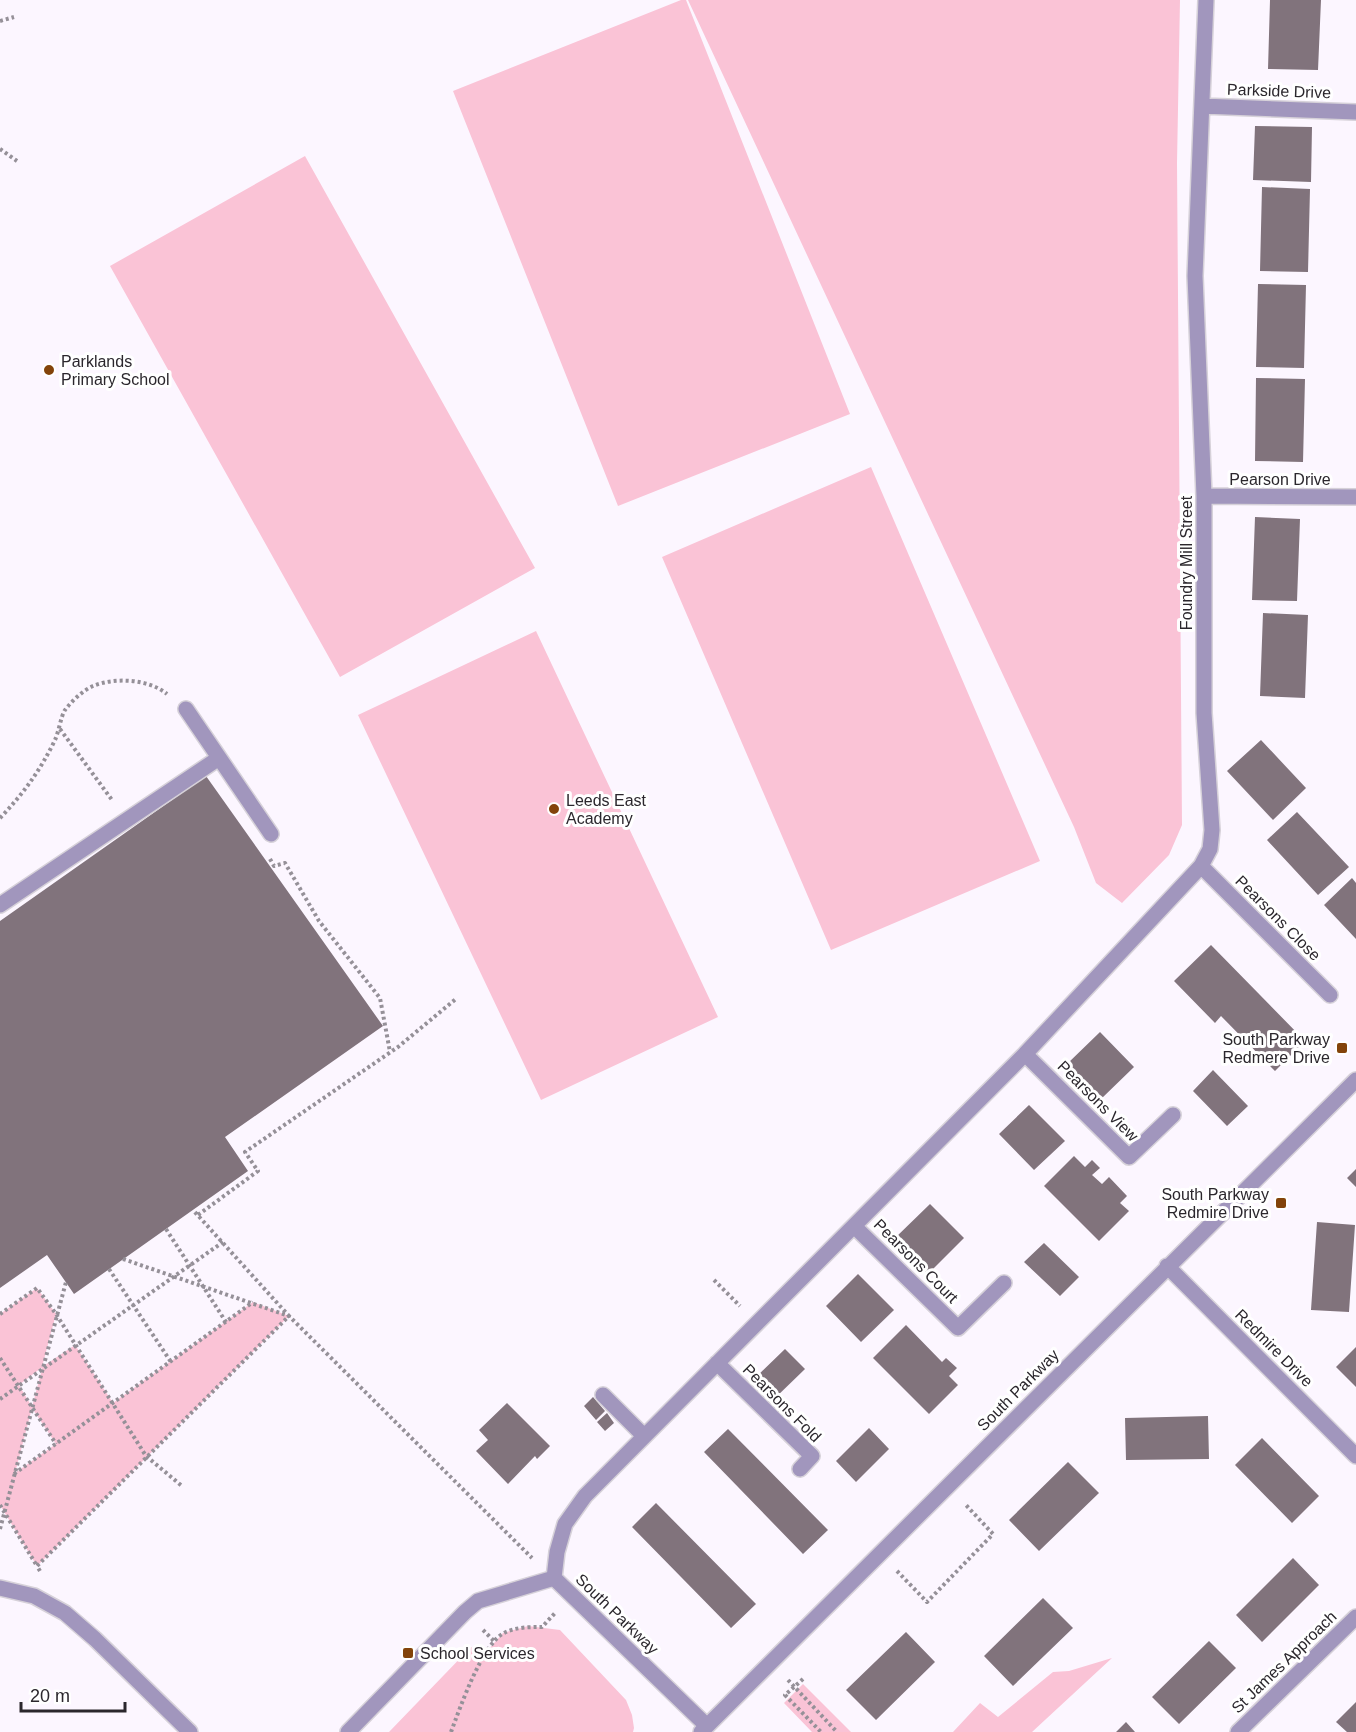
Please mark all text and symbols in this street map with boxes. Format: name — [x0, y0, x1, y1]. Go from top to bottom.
street label: Parkside Drive — [1227, 81, 1331, 101]
place label: Parklands Primary School — [61, 353, 169, 388]
marker: Parklands Primary School — [42, 363, 56, 377]
street label: Pearson Drive — [1229, 471, 1331, 488]
street label: Foundry Mill Street — [1178, 495, 1195, 630]
place label: Leeds East Academy — [566, 792, 647, 827]
marker: Leeds East Academy — [547, 802, 561, 816]
street label: Pearsons Close — [1232, 872, 1324, 964]
place label: South Parkway Redmere Drive — [1222, 1031, 1330, 1066]
marker: South Parkway Redmere Drive — [1335, 1041, 1349, 1055]
street label: Pearsons View — [1054, 1057, 1142, 1145]
place label: South Parkway Redmire Drive — [1161, 1186, 1269, 1221]
marker: South Parkway Redmire Drive — [1274, 1196, 1288, 1210]
street label: Pearsons Court — [871, 1216, 962, 1307]
street label: Redmire Drive — [1232, 1306, 1316, 1390]
street label: South Parkway — [974, 1346, 1062, 1434]
street label: Pearsons Fold — [740, 1361, 824, 1445]
street label: South Parkway — [572, 1571, 662, 1657]
street label: St James Approach — [1228, 1608, 1340, 1716]
place label: School Services — [420, 1645, 535, 1662]
marker: School Services — [401, 1646, 415, 1660]
scale bar — [21, 1675, 124, 1713]
text: 20 m — [30, 1686, 70, 1706]

